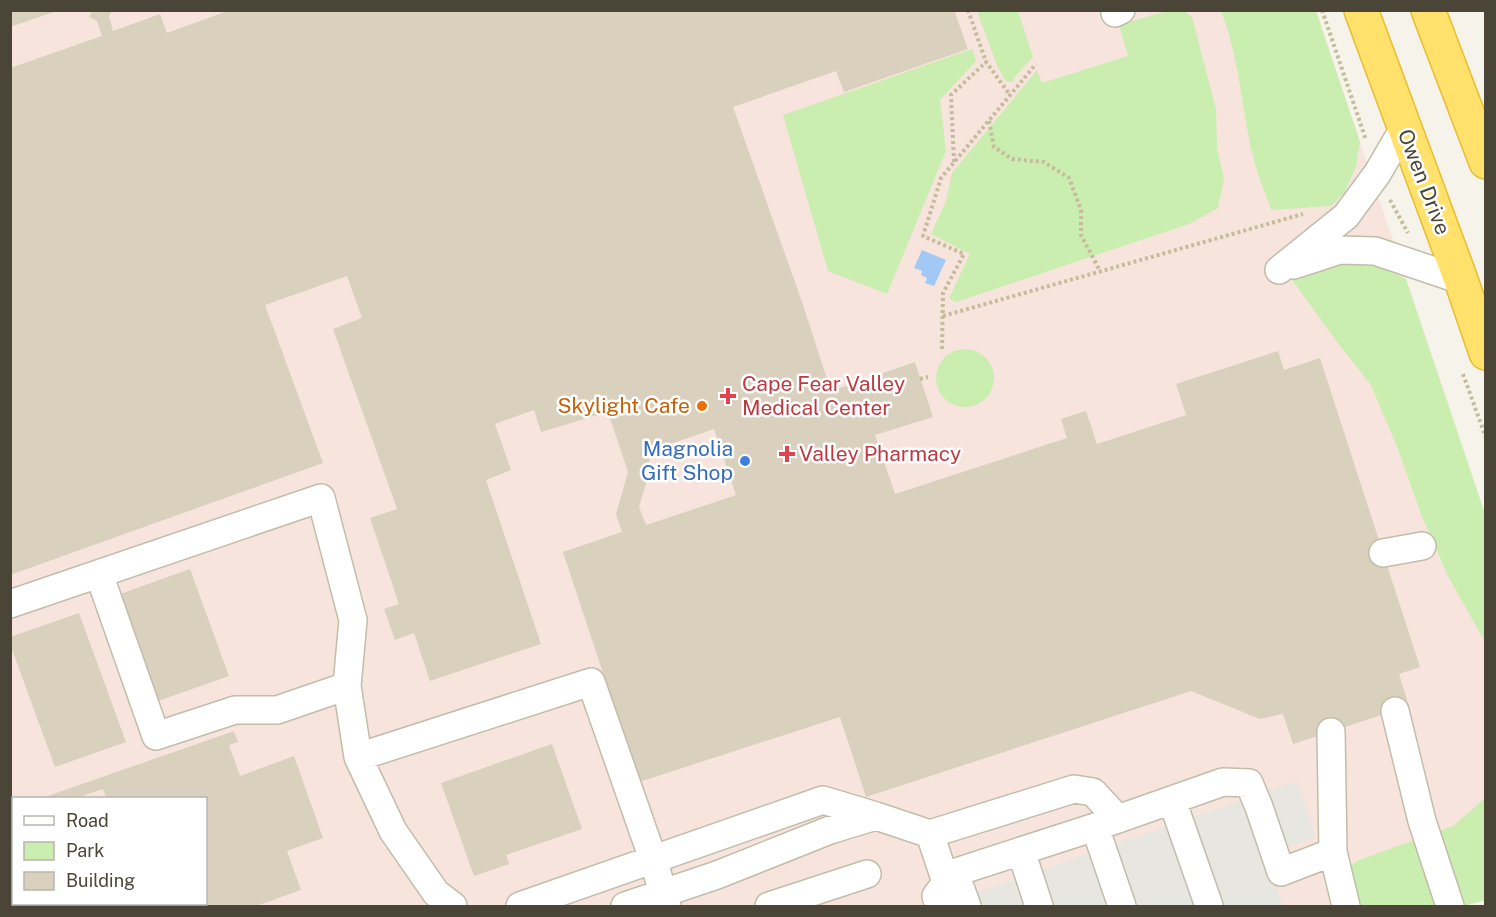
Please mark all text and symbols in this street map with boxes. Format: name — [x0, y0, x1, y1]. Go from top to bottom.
street label: Owen Drive — [1393, 126, 1456, 238]
place label: Cape Fear Valley Medical Center — [742, 371, 905, 420]
marker: Cape Fear Valley Medical Center — [719, 387, 737, 405]
place label: Skylight Cafe — [558, 393, 690, 418]
marker: Skylight Cafe — [695, 399, 709, 413]
place label: Magnolia Gift Shop — [641, 436, 733, 485]
place label: Valley Pharmacy — [799, 441, 961, 466]
marker: Valley Pharmacy — [780, 447, 794, 461]
marker: Magnolia Gift Shop — [738, 454, 752, 468]
legend — [12, 797, 207, 905]
text: Road — [66, 810, 109, 831]
text: Park — [66, 840, 104, 861]
text: Building — [66, 870, 135, 891]

